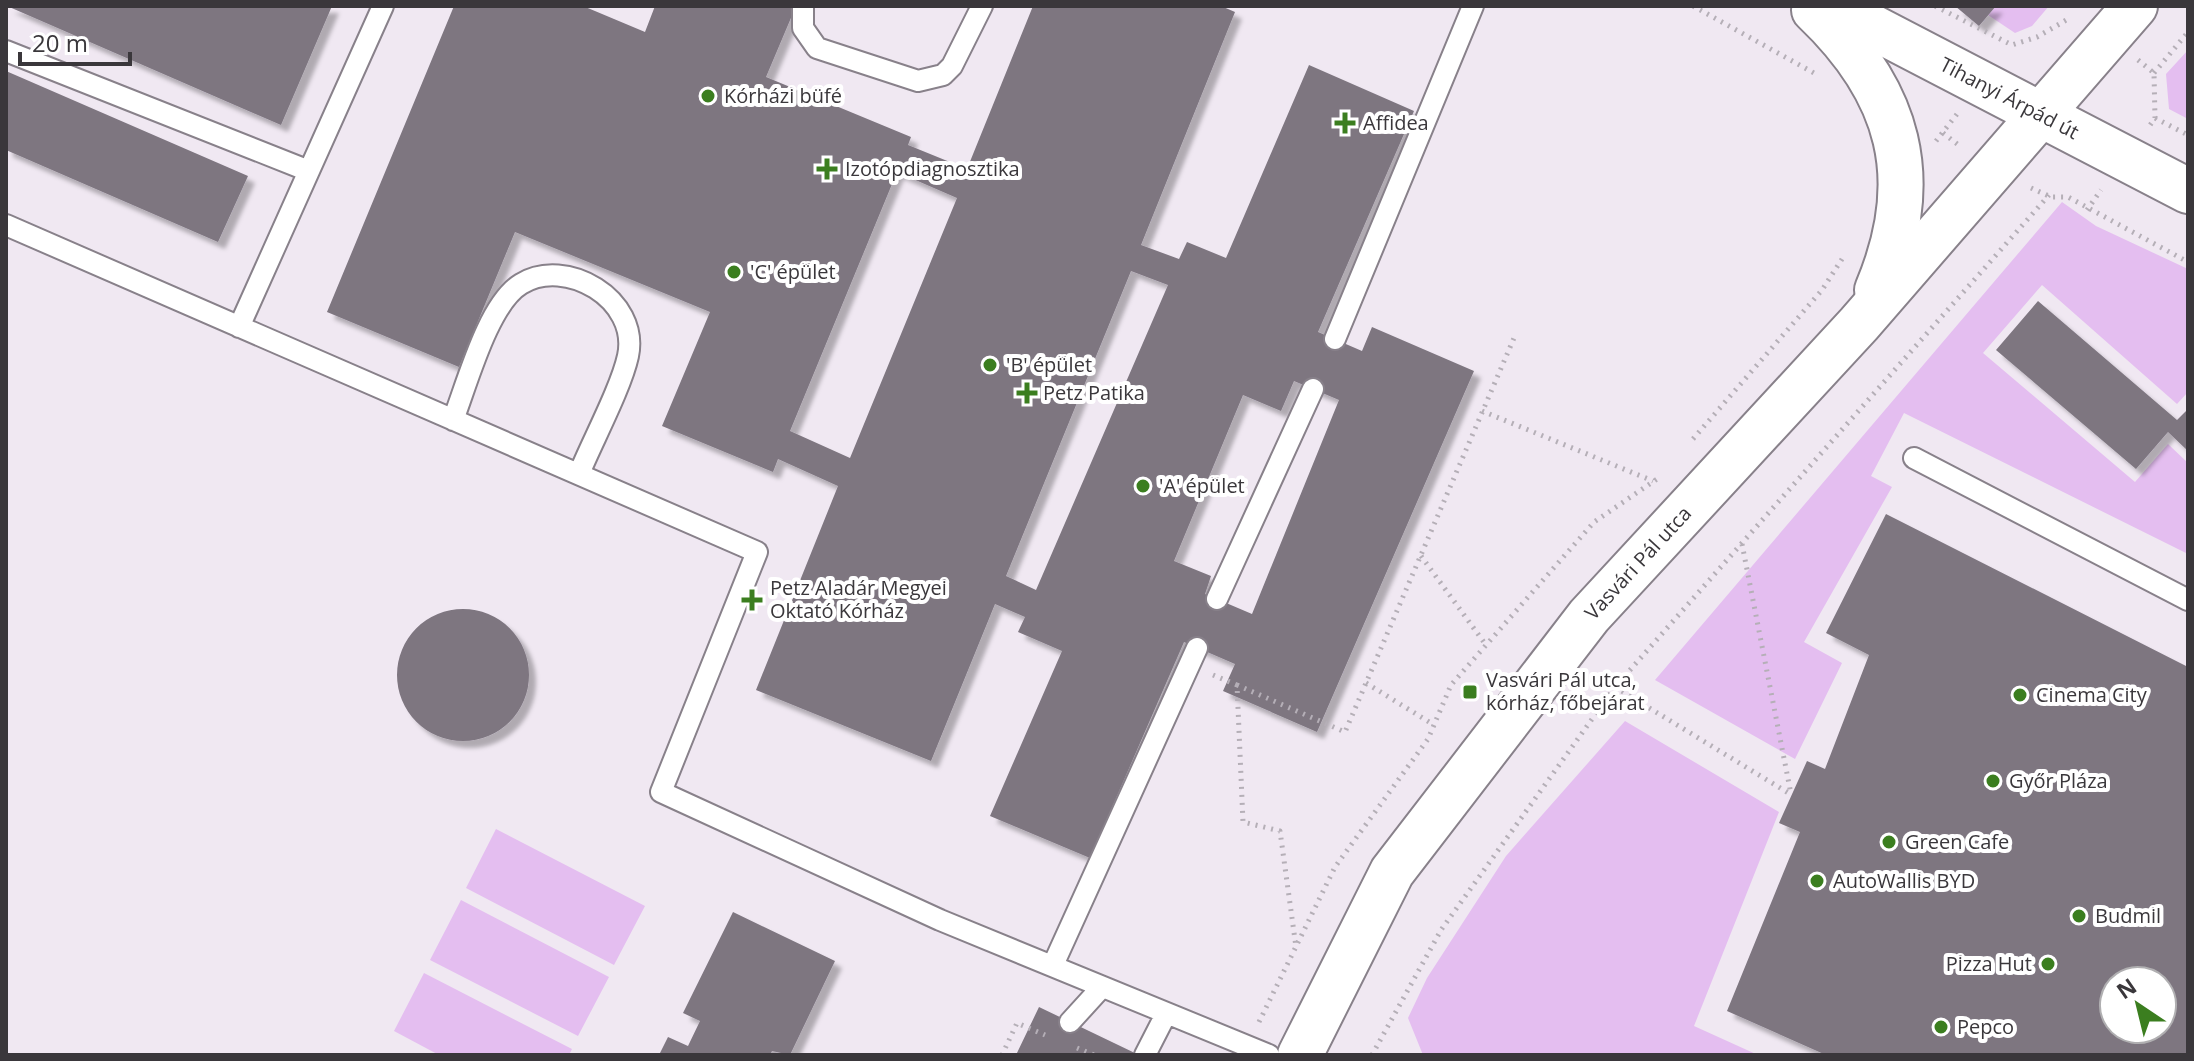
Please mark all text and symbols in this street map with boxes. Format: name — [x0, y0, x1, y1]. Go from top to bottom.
scale bar — [20, 16, 130, 66]
text: 20 m — [32, 26, 88, 59]
street label: Tihanyi Árpád út — [1936, 51, 2084, 145]
place label: Kórházi büfé — [724, 82, 842, 109]
marker: Kórházi büfé — [699, 87, 717, 105]
place label: Affidea — [1363, 109, 1429, 136]
marker: Affidea — [1334, 112, 1356, 134]
place label: Izotópdiagnosztika — [845, 155, 1020, 182]
marker: Izotópdiagnosztika — [816, 158, 838, 180]
place label: 'C' épület — [750, 258, 836, 285]
marker: 'C' épület — [725, 263, 743, 281]
place label: 'B' épület — [1006, 351, 1092, 378]
marker: 'B' épület — [981, 356, 999, 374]
place label: Petz Patika — [1043, 379, 1145, 406]
marker: Petz Patika — [1018, 384, 1036, 402]
place label: 'A' épület — [1159, 472, 1245, 499]
marker: 'A' épület — [1134, 477, 1152, 495]
street label: Vasvári Pál utca — [1578, 500, 1697, 625]
place label: Petz Aladár Megyei Oktató Kórház — [770, 574, 947, 624]
marker: Petz Aladár Megyei Oktató Kórház — [741, 589, 763, 611]
place label: Vasvári Pál utca, kórház, főbejárat — [1486, 666, 1645, 716]
place label: Cinema City — [2036, 681, 2148, 708]
marker: Vasvári Pál utca, kórház, főbejárat — [1461, 683, 1479, 701]
marker: Cinema City — [2011, 686, 2029, 704]
place label: Győr Pláza — [2009, 767, 2108, 794]
marker: Győr Pláza — [1984, 772, 2002, 790]
place label: Green Cafe — [1905, 828, 2009, 855]
marker: Green Cafe — [1880, 833, 1898, 851]
place label: AutoWallis BYD — [1833, 867, 1975, 894]
marker: AutoWallis BYD — [1808, 872, 1826, 890]
place label: Budmil — [2095, 902, 2161, 929]
marker: Budmil — [2070, 907, 2088, 925]
place label: Pizza Hut — [1946, 950, 2032, 977]
marker: Pizza Hut — [2039, 955, 2057, 973]
north arrow — [2098, 965, 2178, 1045]
text: N — [2110, 970, 2142, 1005]
place label: Pepco — [1957, 1013, 2014, 1040]
marker: Pepco — [1932, 1018, 1950, 1036]

